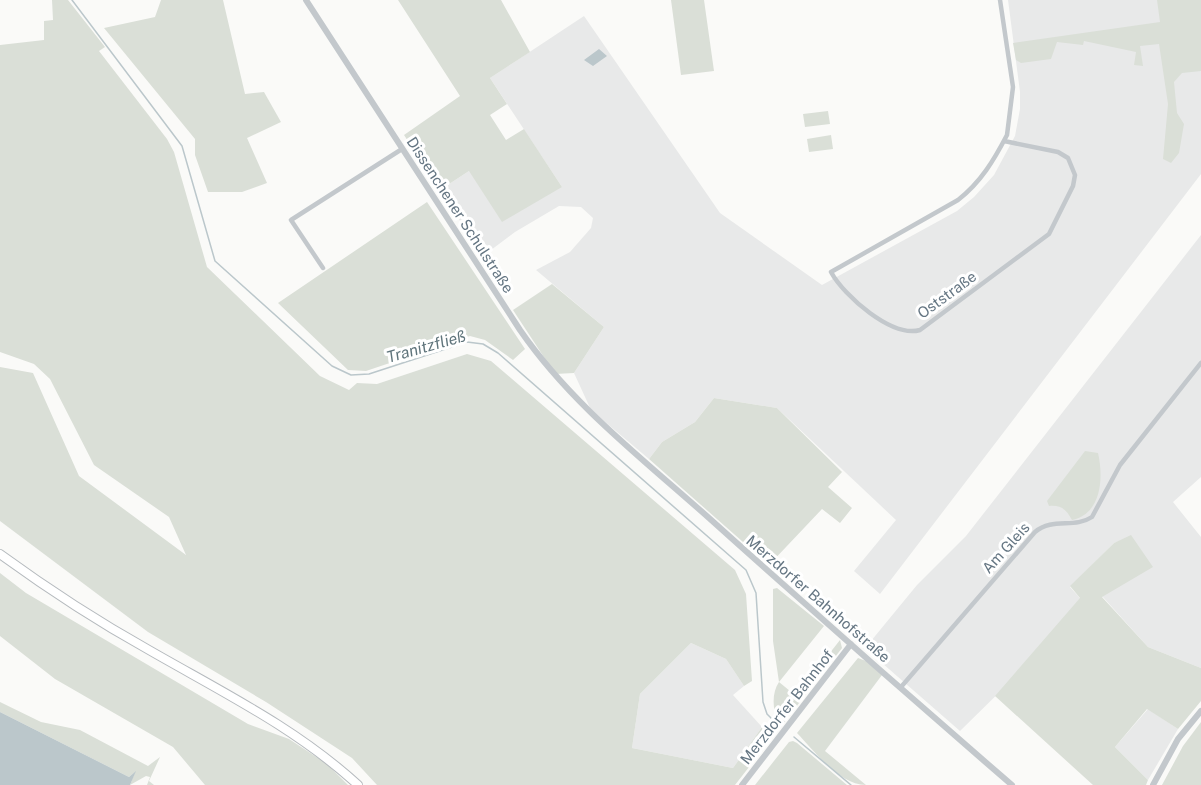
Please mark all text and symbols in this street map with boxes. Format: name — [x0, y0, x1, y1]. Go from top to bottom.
street label: Dissenchener Schulstraße — [404, 134, 517, 296]
street label: Oststraße — [914, 268, 979, 322]
water label: Tranitzfließ — [384, 326, 468, 367]
street label: Am Gleis — [978, 519, 1033, 576]
street label: Merzdorfer Bahnhofstraße — [743, 532, 894, 666]
street label: Merzdorfer Bahnhof — [737, 646, 837, 767]

